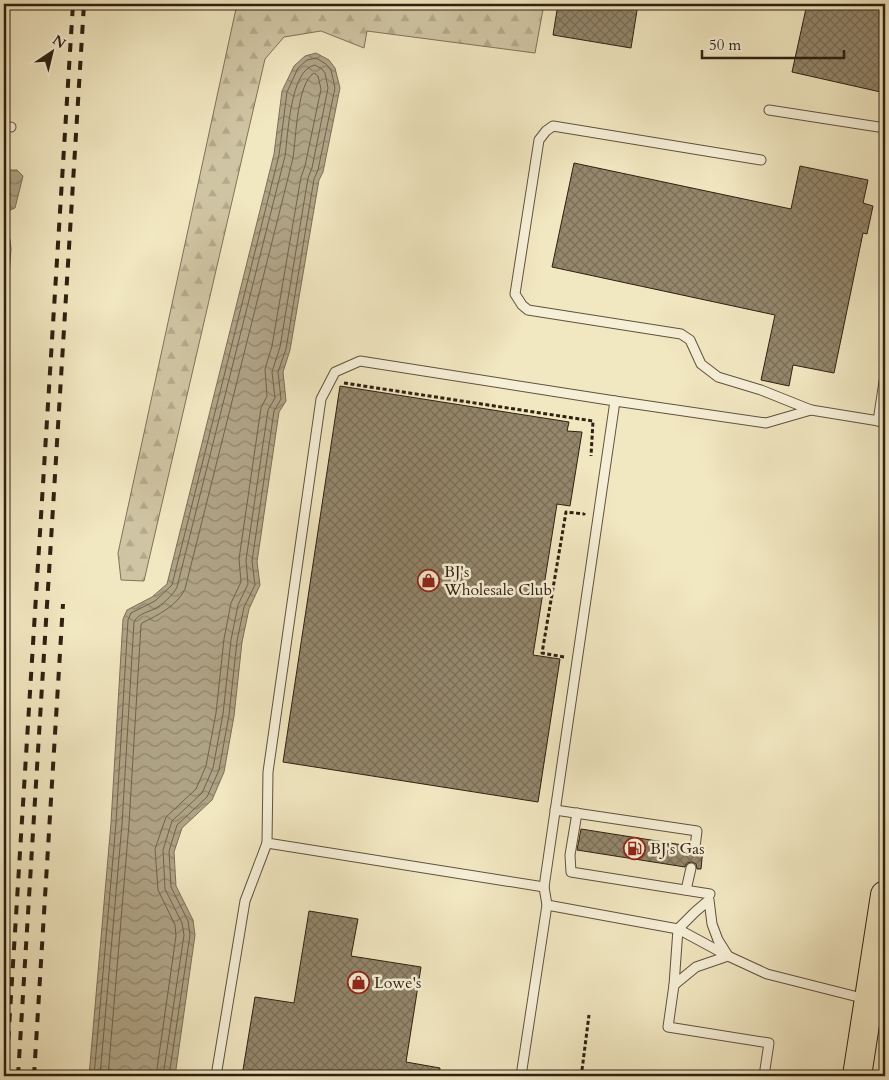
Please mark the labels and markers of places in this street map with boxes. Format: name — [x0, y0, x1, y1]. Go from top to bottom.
place label: BJ's Wholesale Club — [443, 561, 552, 601]
shop icon: BJ's Wholesale Club — [416, 568, 440, 592]
fuel station icon: BJ's Gas — [622, 836, 646, 860]
place label: BJ's Gas — [650, 838, 705, 860]
shop icon: Lowe's — [346, 970, 370, 994]
place label: Lowe's — [374, 972, 421, 994]

